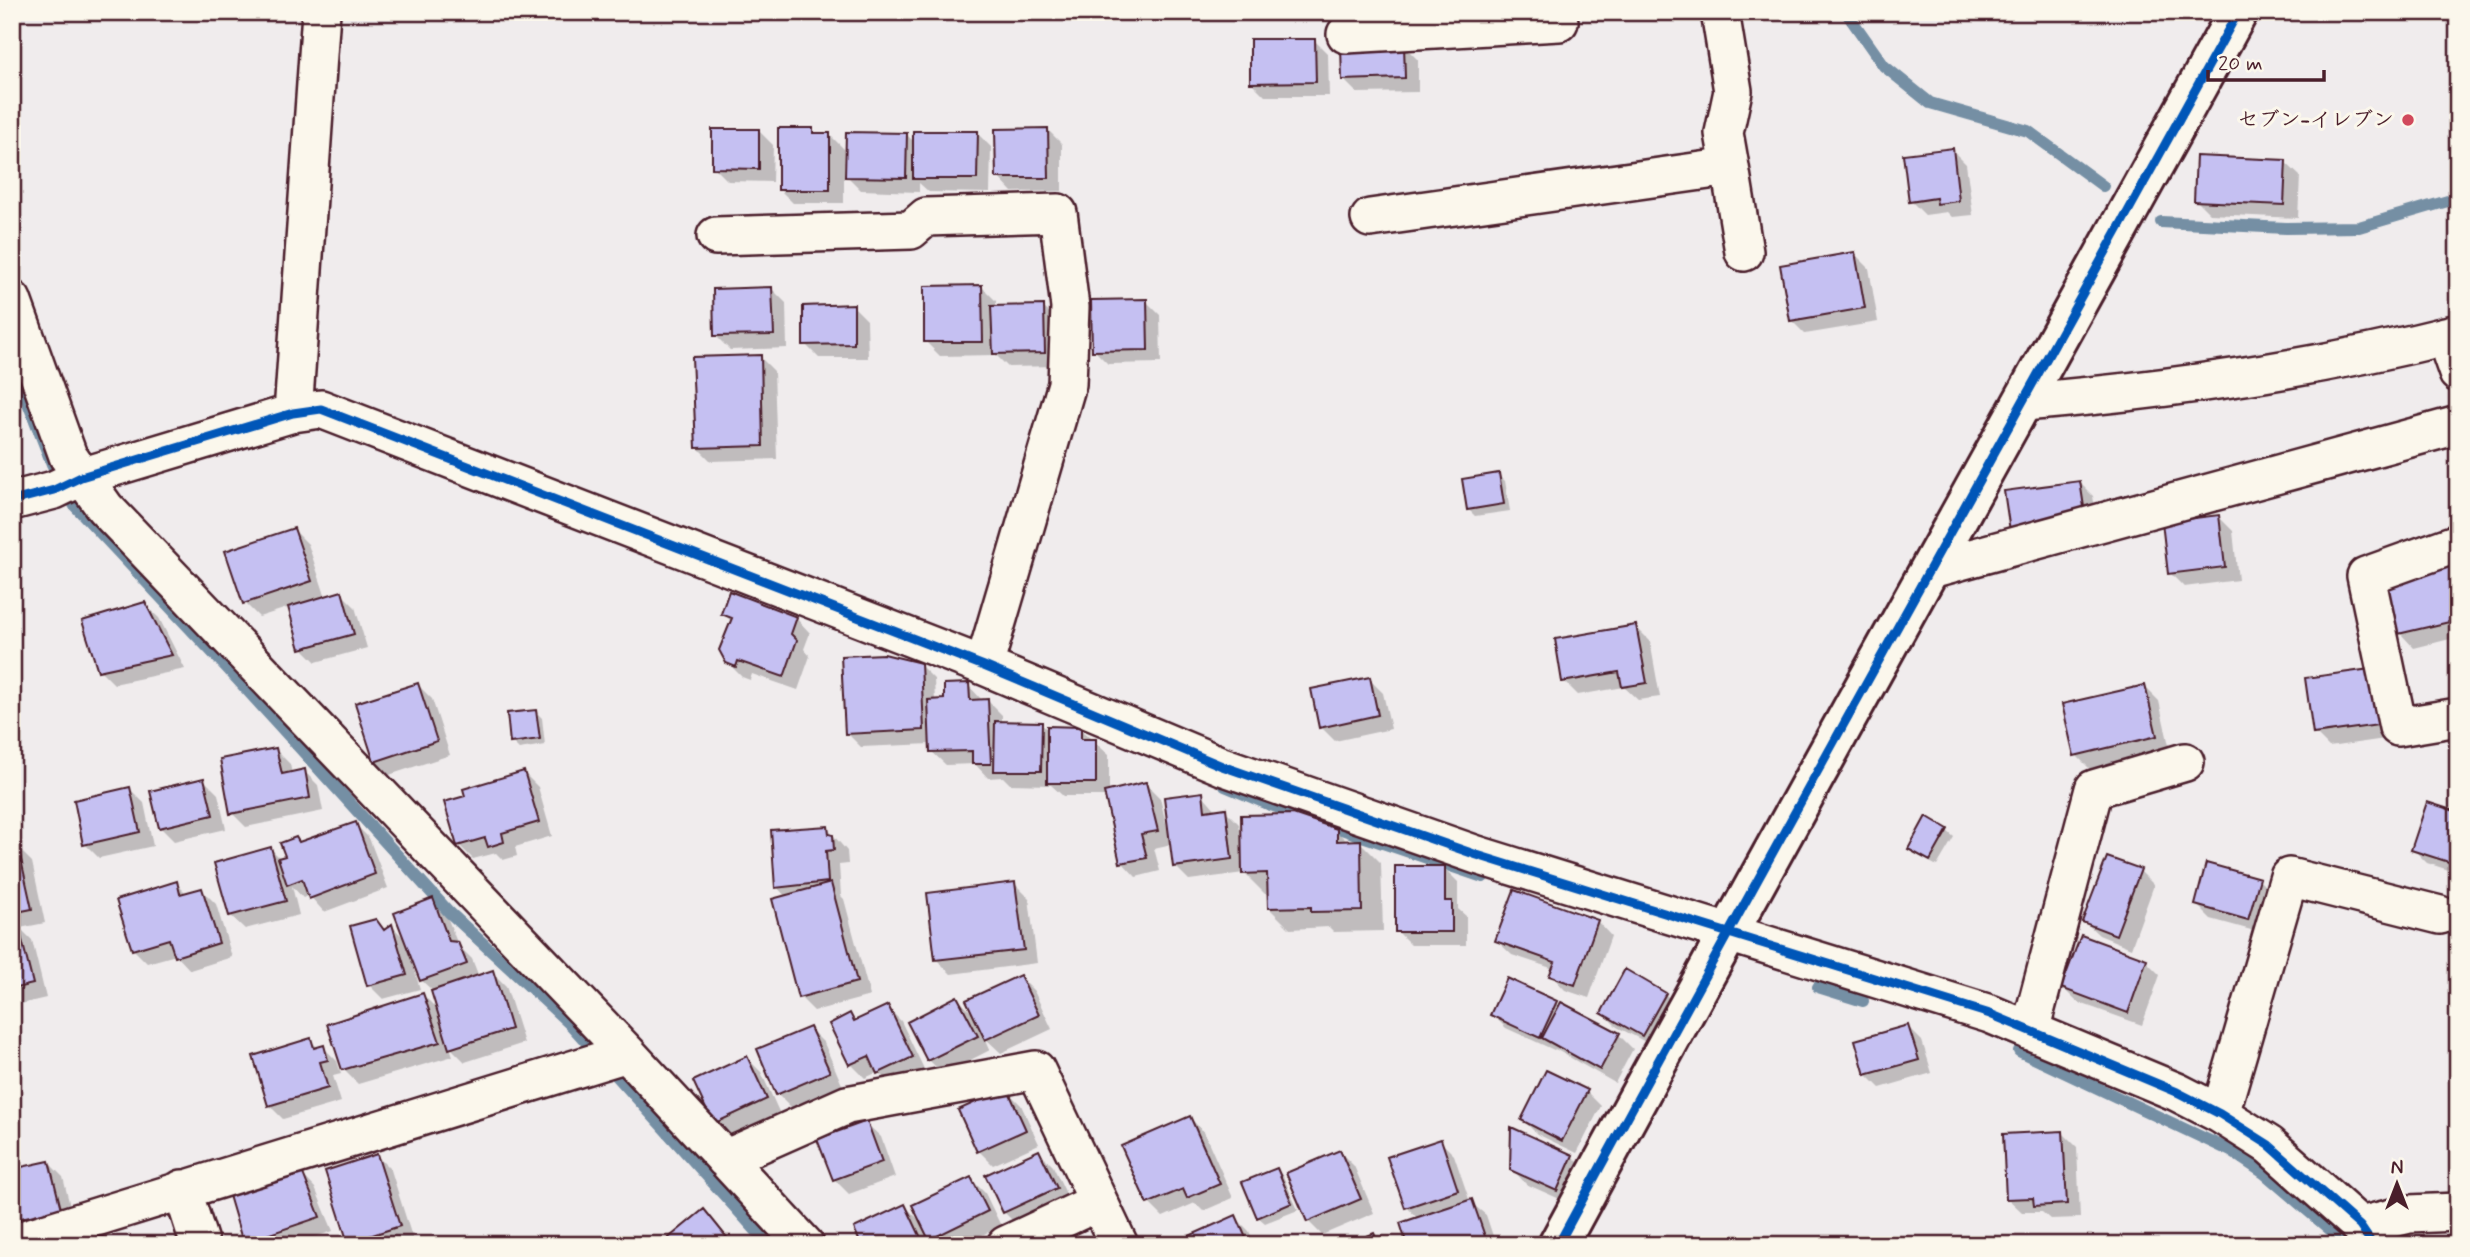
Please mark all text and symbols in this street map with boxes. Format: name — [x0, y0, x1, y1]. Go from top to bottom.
scale bar — [2208, 38, 2323, 82]
text: 20 m — [2218, 50, 2263, 78]
place label: セブン-イレブン — [2238, 106, 2394, 134]
marker: セブン-イレブン — [2400, 112, 2416, 128]
north arrow — [2362, 1148, 2432, 1218]
text: N — [2391, 1156, 2403, 1181]

